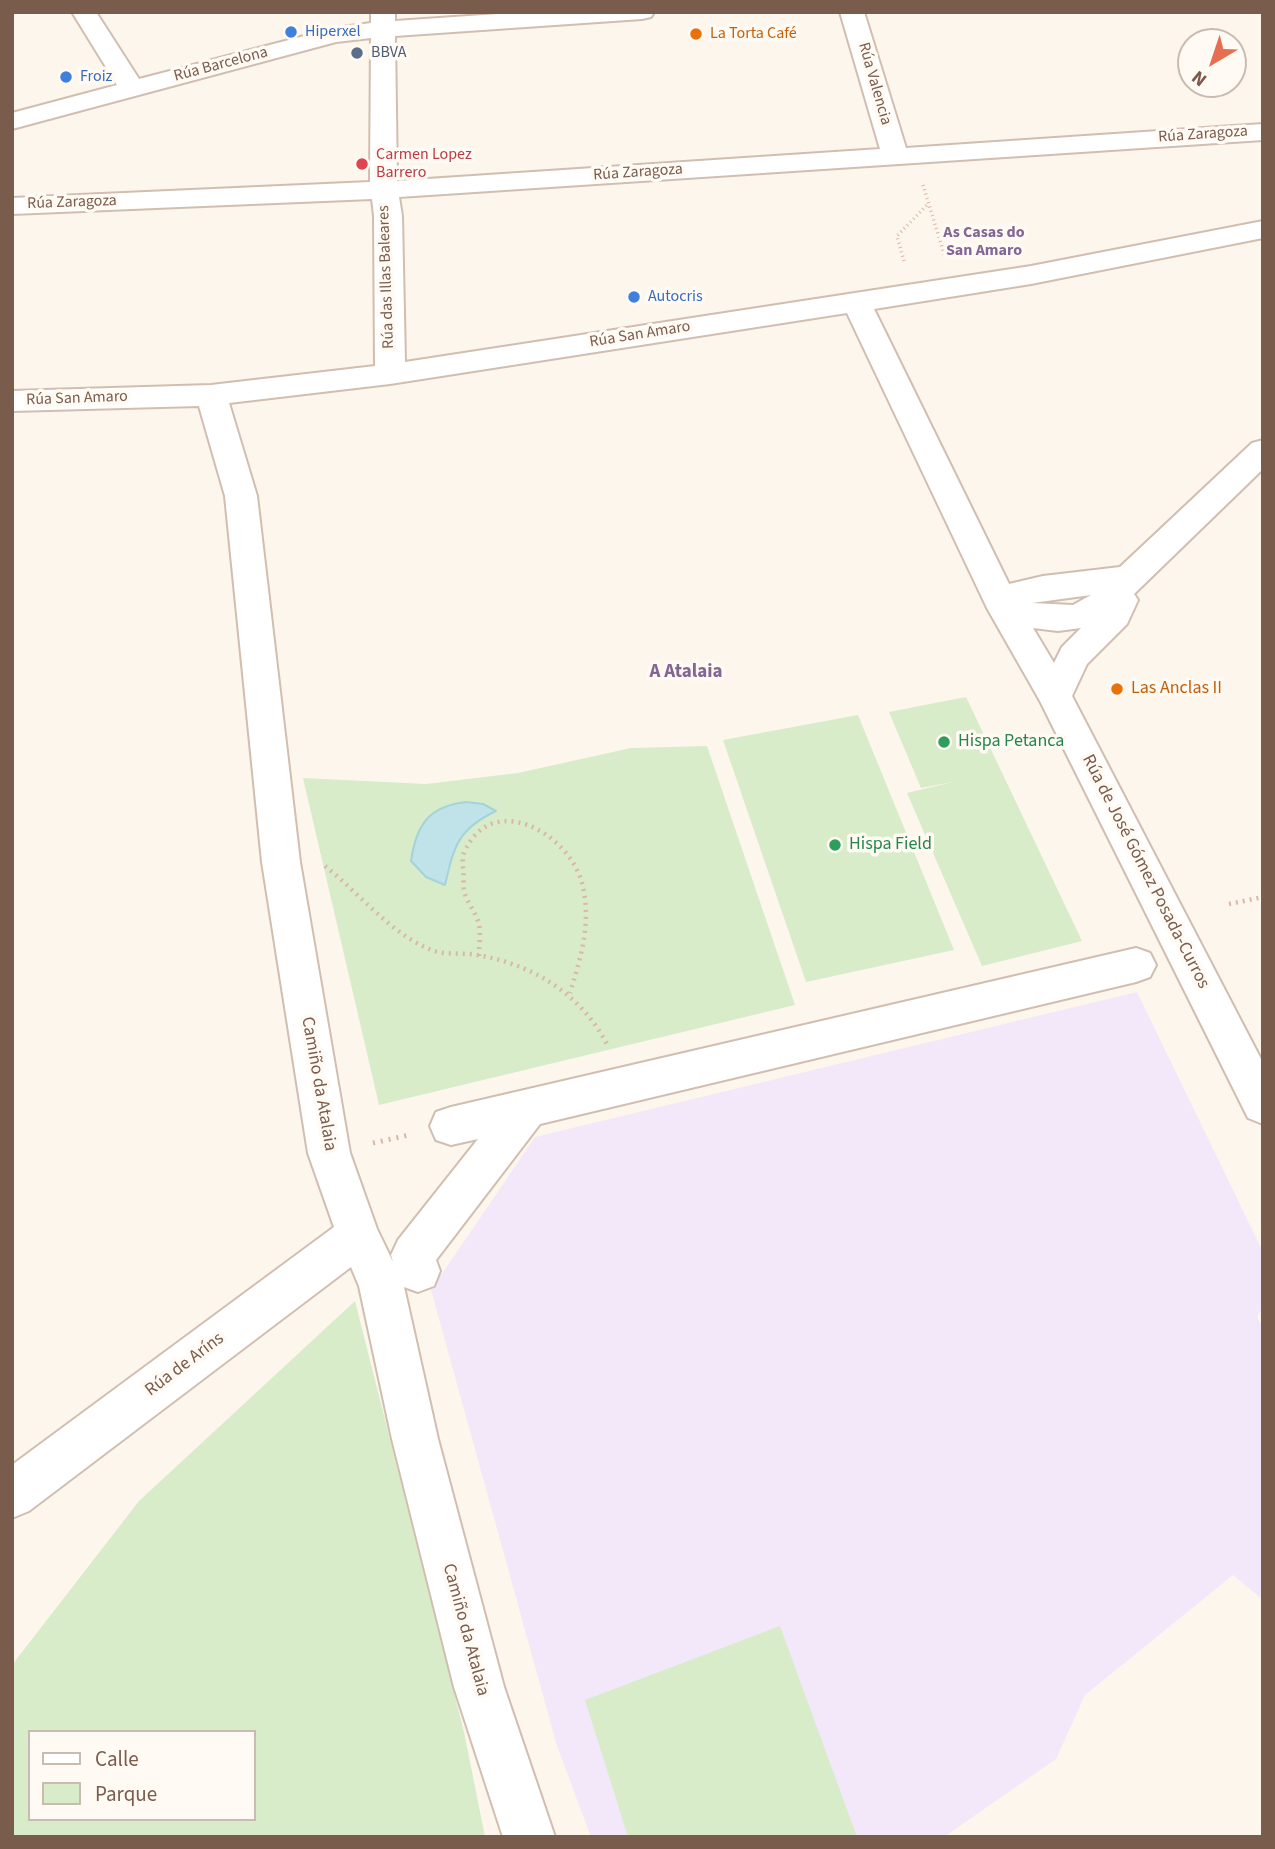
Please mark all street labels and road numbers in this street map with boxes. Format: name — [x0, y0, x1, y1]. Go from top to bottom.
street label: Rúa Valencia — [853, 40, 895, 128]
street label: Rúa Barcelona — [172, 43, 270, 87]
street label: Rúa Zaragoza — [1158, 122, 1248, 148]
street label: Rúa Zaragoza — [593, 160, 683, 186]
street label: Rúa Zaragoza — [27, 192, 117, 214]
street label: Rúa das Illas Baleares — [375, 205, 399, 349]
street label: Rúa San Amaro — [588, 318, 692, 352]
street label: Rúa San Amaro — [26, 388, 128, 410]
street label: Rúa de José Gómez Posada-Curros — [1076, 751, 1214, 993]
street label: Camiño da Atalaia — [296, 1015, 340, 1153]
street label: Rúa de Aríns — [141, 1328, 229, 1402]
street label: Camiño da Atalaia — [437, 1562, 493, 1698]

